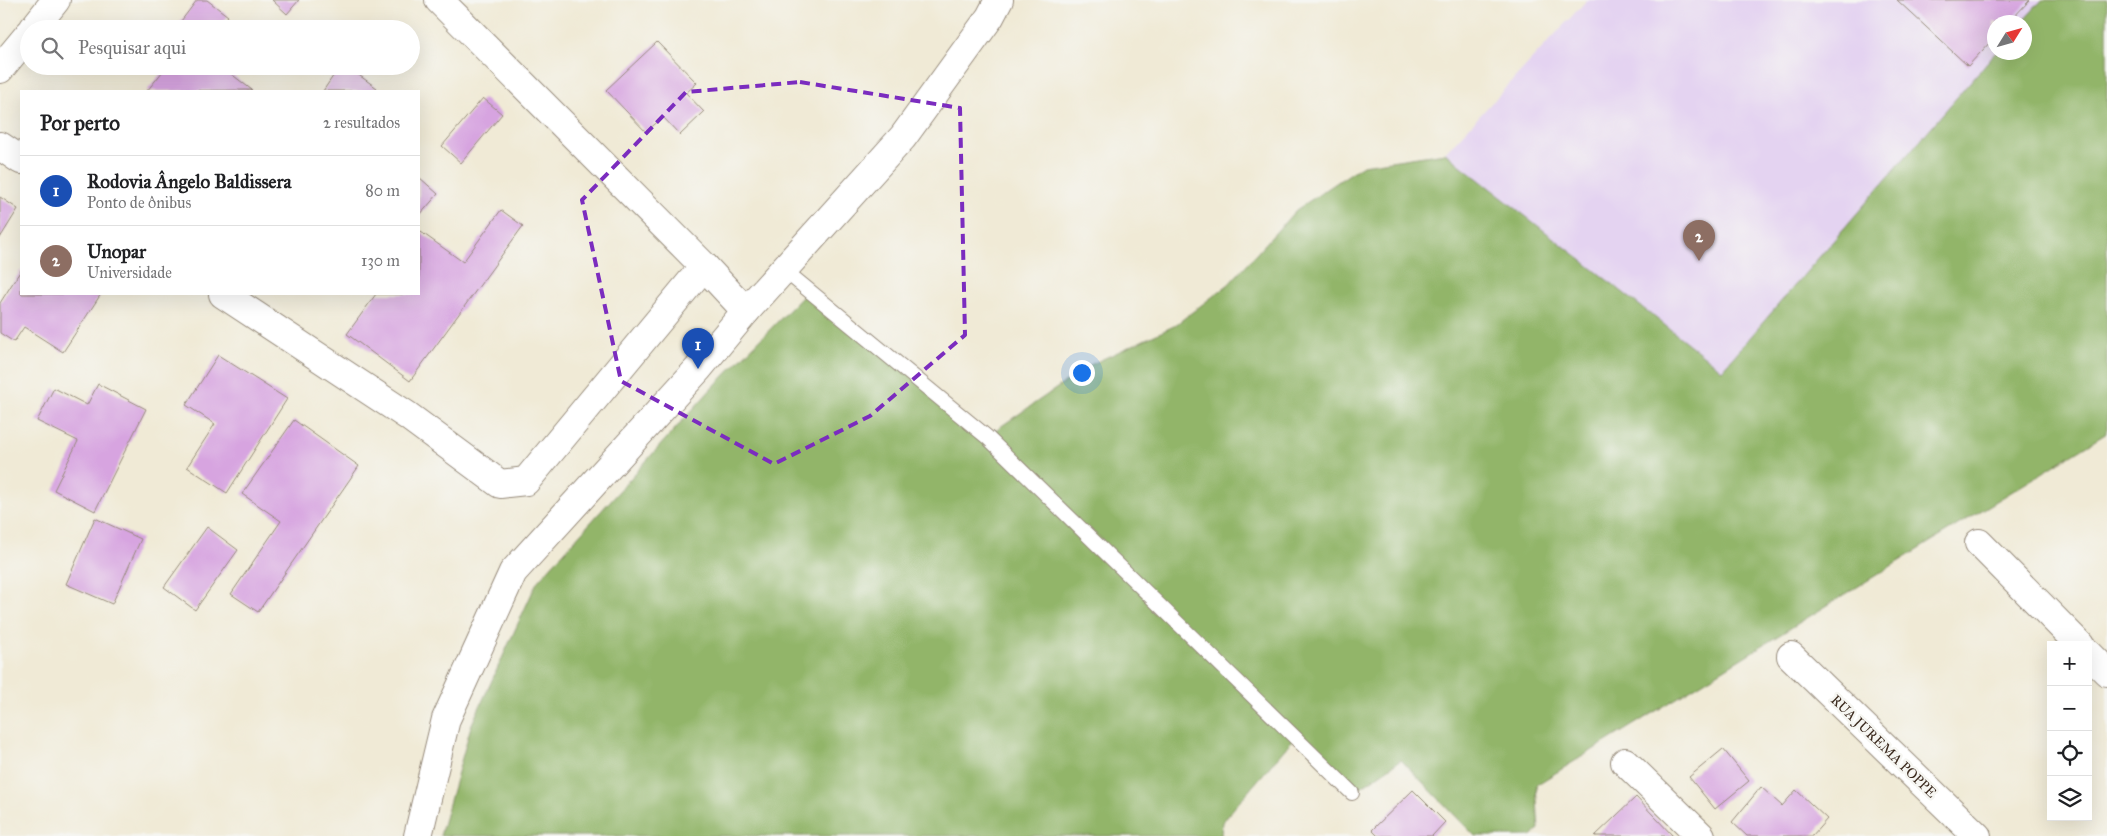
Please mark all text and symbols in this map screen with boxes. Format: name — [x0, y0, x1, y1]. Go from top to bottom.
north arrow — [1987, 15, 2032, 60]
search box — [20, 20, 420, 75]
icon: search — [38, 34, 66, 62]
text: Pesquisar aqui — [78, 36, 186, 59]
text: Por perto — [40, 110, 120, 136]
text: 2 resultados — [323, 113, 400, 132]
text: Rodovia Ângelo Baldissera — [87, 170, 292, 193]
text: 1 — [53, 181, 59, 200]
text: 80 m — [365, 181, 400, 200]
text: Ponto de ônibus — [87, 193, 191, 212]
pin: 2 — [1683, 220, 1715, 261]
text: Unopar — [87, 240, 146, 263]
text: 2 — [52, 251, 60, 270]
text: 130 m — [361, 251, 400, 270]
text: Universidade — [87, 263, 172, 282]
pin: 1 — [682, 328, 714, 369]
your location — [1069, 360, 1095, 386]
map controls — [2047, 641, 2092, 821]
button: + — [2047, 641, 2092, 686]
button: − — [2047, 686, 2092, 731]
street label: RUA JUREMA POPPE — [1827, 691, 1940, 802]
button: locate — [2047, 731, 2092, 776]
button: layers — [2047, 776, 2092, 821]

